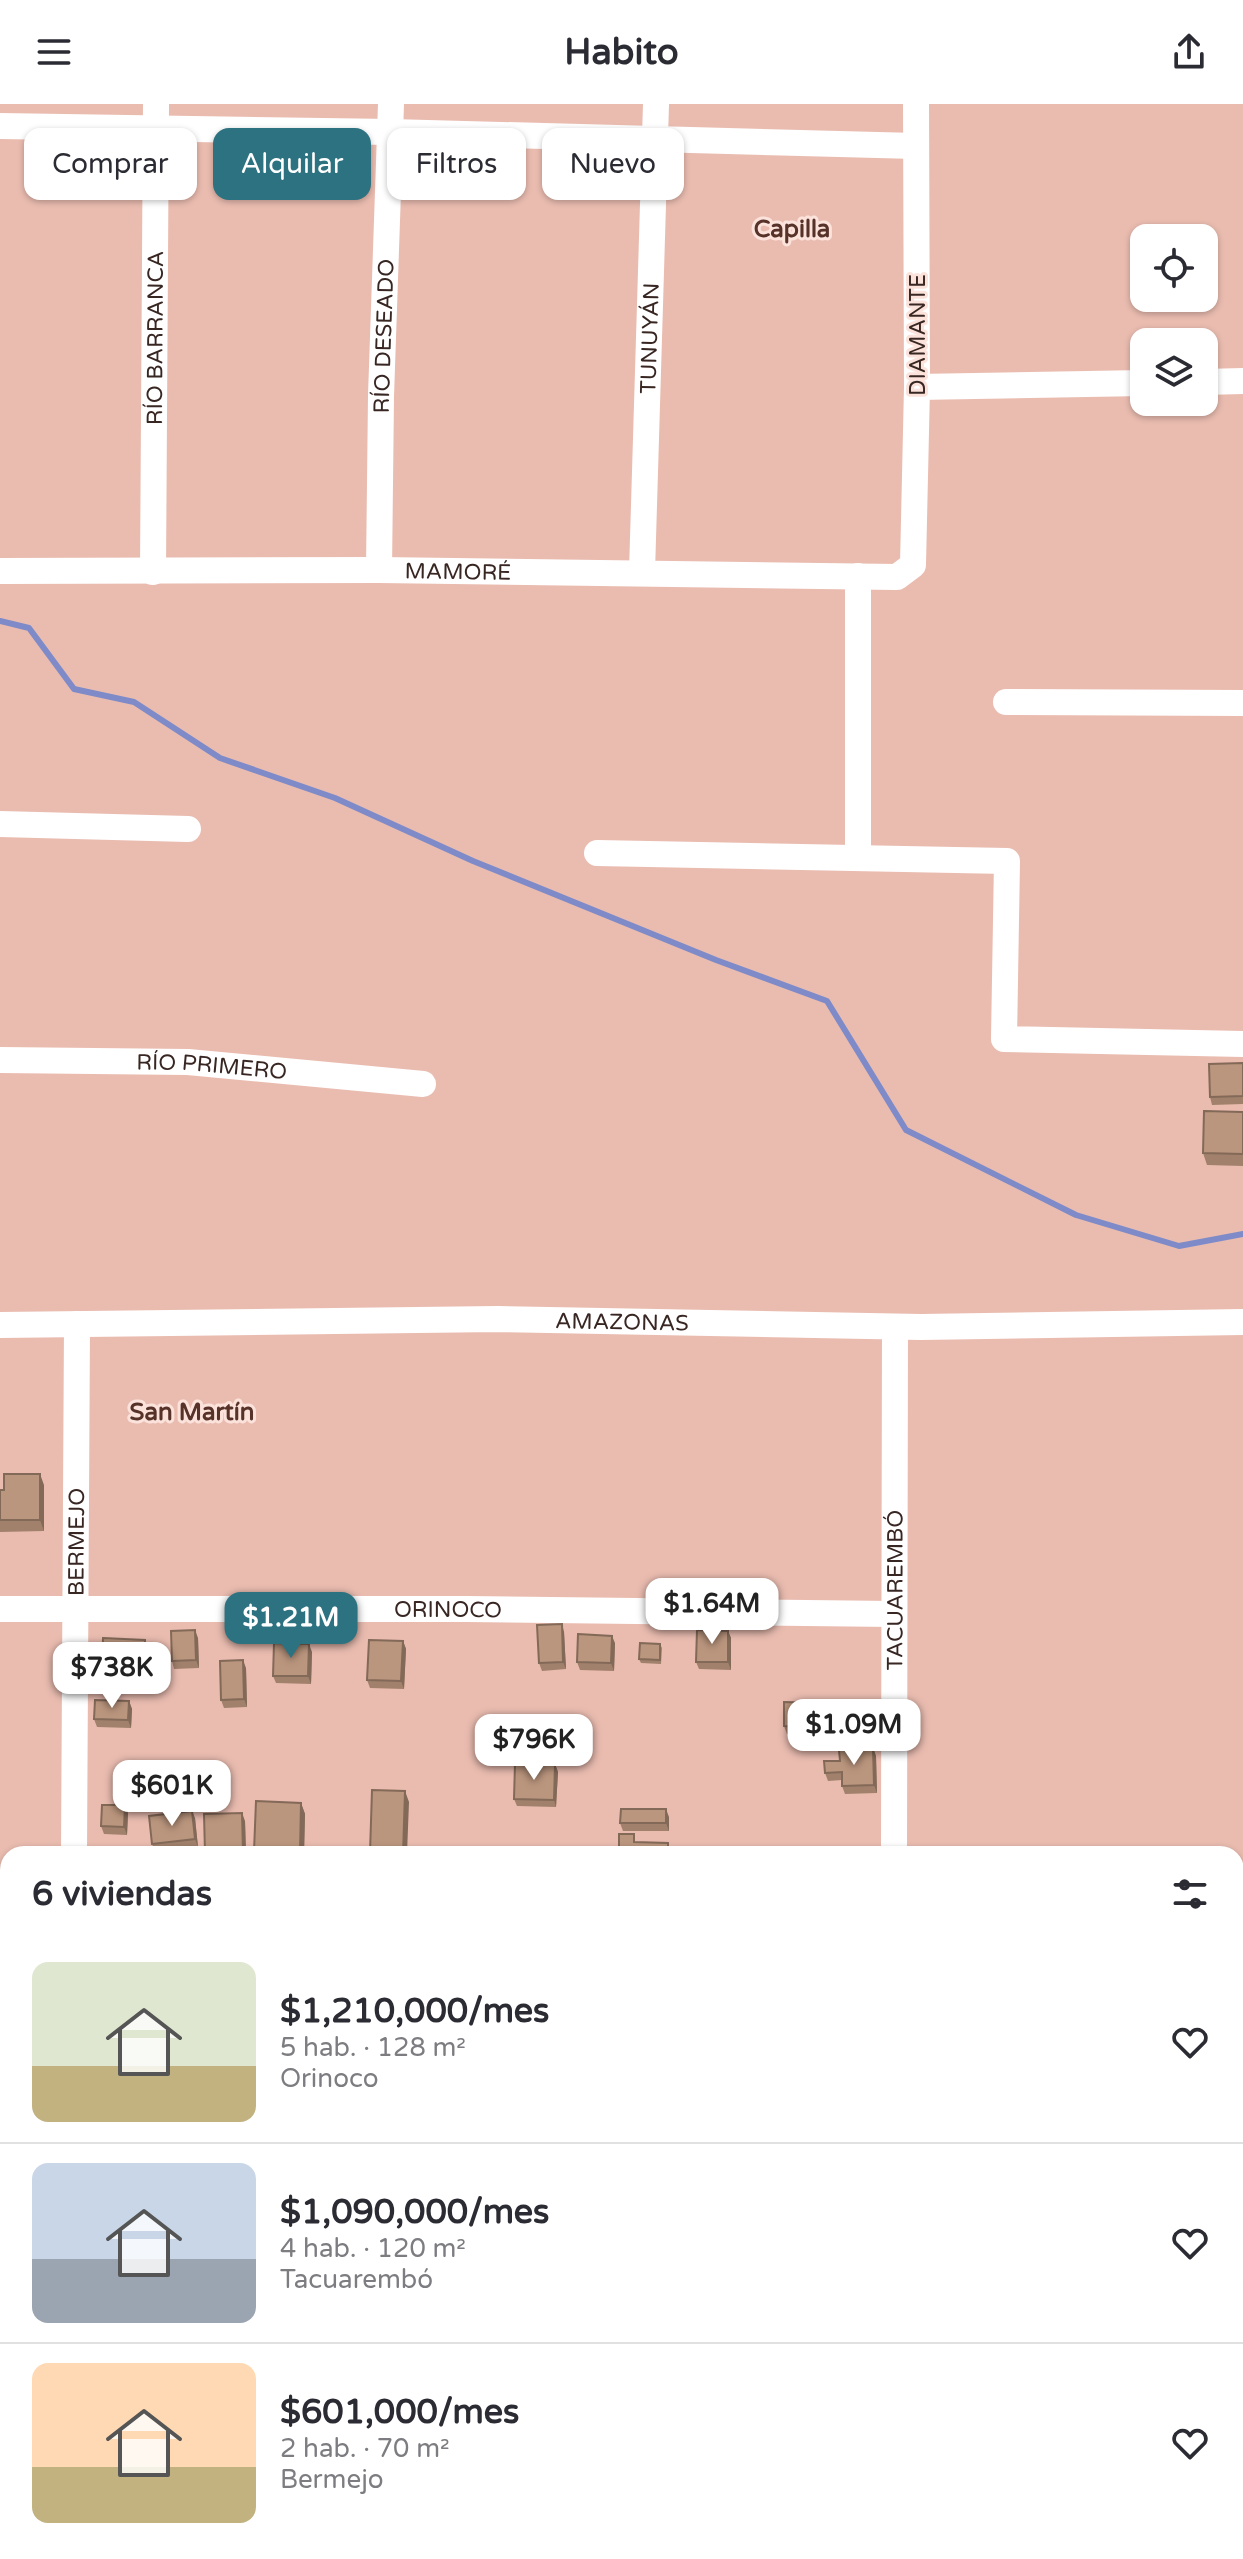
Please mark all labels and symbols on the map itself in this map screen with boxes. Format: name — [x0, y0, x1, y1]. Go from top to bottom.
district label: Capilla — [754, 215, 830, 244]
street label: RÍO BARRANCA — [141, 251, 169, 425]
street label: RÍO DESEADO — [368, 258, 400, 413]
street label: DIAMANTE — [905, 274, 931, 396]
street label: TUNUYÁN — [635, 282, 665, 394]
street label: MAMORÉ — [405, 558, 511, 586]
street label: RÍO PRIMERO — [136, 1049, 288, 1085]
street label: AMAZONAS — [555, 1308, 689, 1337]
district label: San Martín — [130, 1398, 254, 1427]
street label: BERMEJO — [63, 1488, 90, 1596]
street label: TACUAREMBÓ — [882, 1510, 909, 1670]
pin: $1.64M — [647, 1578, 777, 1646]
pin: $1.21M — [226, 1592, 356, 1660]
street label: ORINOCO — [394, 1597, 502, 1623]
pin: $738K — [56, 1642, 168, 1710]
pin: $1.09M — [789, 1699, 919, 1767]
pin: $796K — [478, 1714, 590, 1782]
pin: $601K — [116, 1760, 228, 1828]

